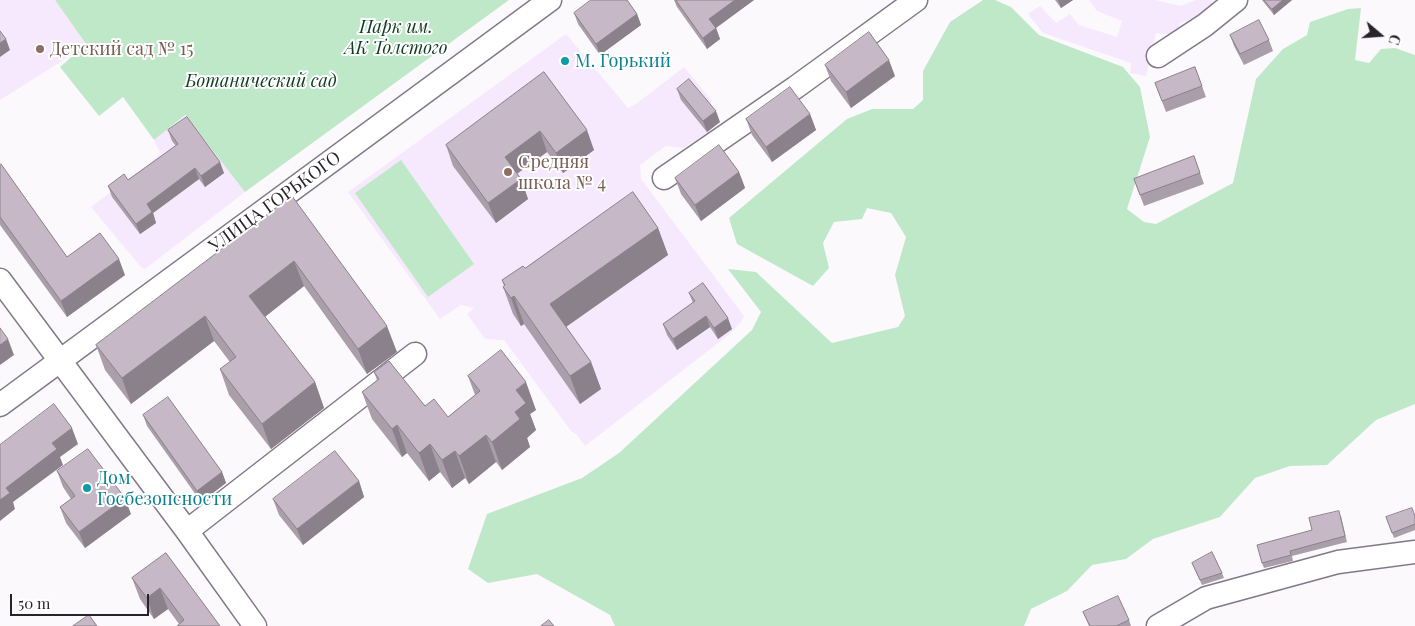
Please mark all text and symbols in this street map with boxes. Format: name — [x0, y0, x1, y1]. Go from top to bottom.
north arrow — [1355, 10, 1405, 60]
park label: Парк им. АК Толстого — [344, 16, 448, 58]
text: С — [1384, 32, 1405, 47]
place label: Детский сад № 15 — [50, 38, 194, 60]
marker: Детский сад № 15 — [34, 43, 46, 55]
place label: М. Горький — [575, 50, 671, 72]
marker: М. Горький — [559, 55, 571, 67]
park label: Ботанический сад — [185, 70, 337, 92]
street label: УЛИЦА ГОРЬКОГО — [205, 147, 345, 257]
place label: Средняя школа № 4 — [518, 151, 606, 193]
marker: Средняя школа № 4 — [502, 166, 514, 178]
place label: Дом Госбезопсности — [97, 467, 232, 509]
marker: Дом Госбезопсности — [81, 482, 93, 494]
scale bar — [12, 584, 151, 616]
text: 50 m — [18, 593, 50, 613]

